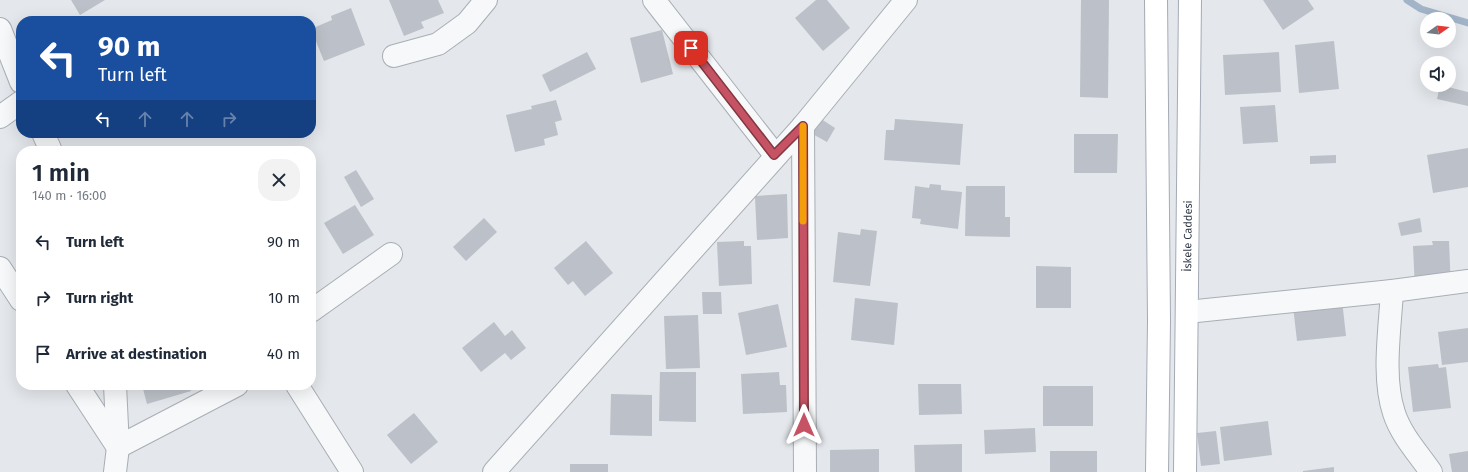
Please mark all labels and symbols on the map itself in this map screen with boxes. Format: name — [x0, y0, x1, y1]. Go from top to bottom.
north arrow — [1420, 12, 1456, 48]
pin — [674, 31, 708, 65]
street label: İskele Caddesi — [1180, 200, 1195, 272]
position arrow — [783, 404, 825, 446]

